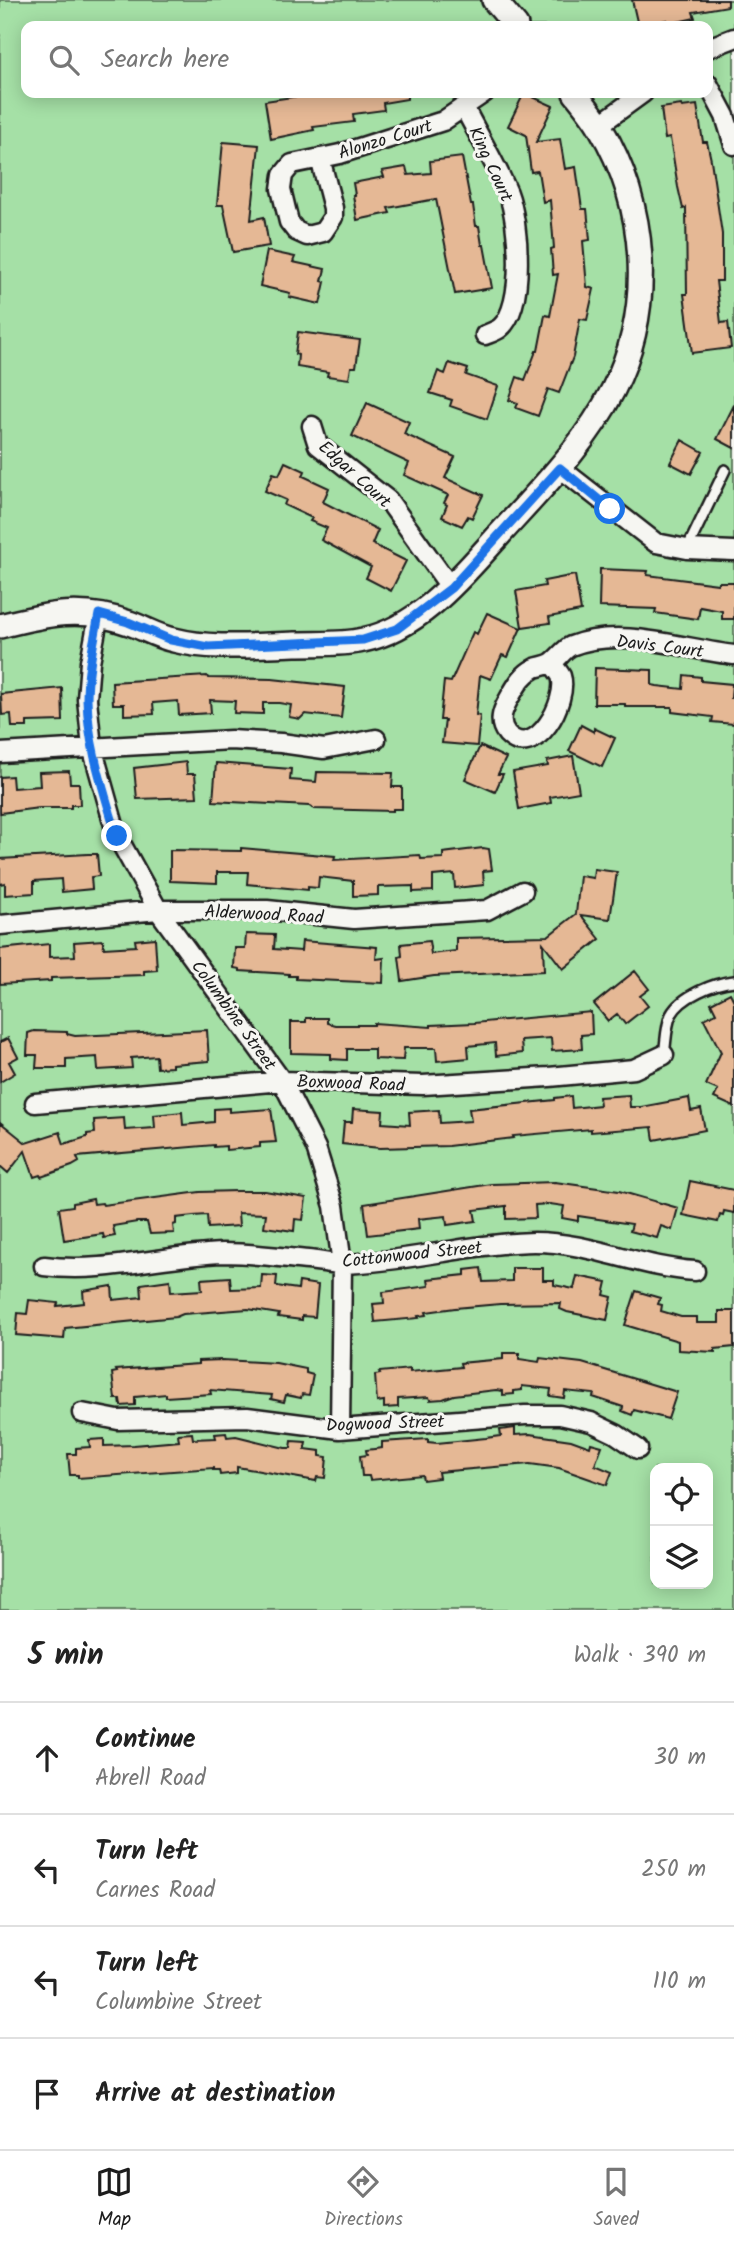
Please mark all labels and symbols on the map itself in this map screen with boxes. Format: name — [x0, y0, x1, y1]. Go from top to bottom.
street label: Alonzo Court — [335, 112, 437, 168]
street label: King Court — [459, 122, 520, 208]
street label: Edgar Court — [311, 434, 398, 517]
route start — [594, 493, 625, 524]
street label: Davis Court — [615, 628, 706, 667]
route end — [101, 820, 132, 851]
street label: Alderwood Road — [204, 898, 325, 933]
street label: Columbine Street — [183, 955, 284, 1078]
street label: Boxwood Road — [296, 1068, 406, 1101]
street label: Cottonwood Street — [341, 1234, 485, 1277]
street label: Dogwood Street — [325, 1408, 446, 1441]

